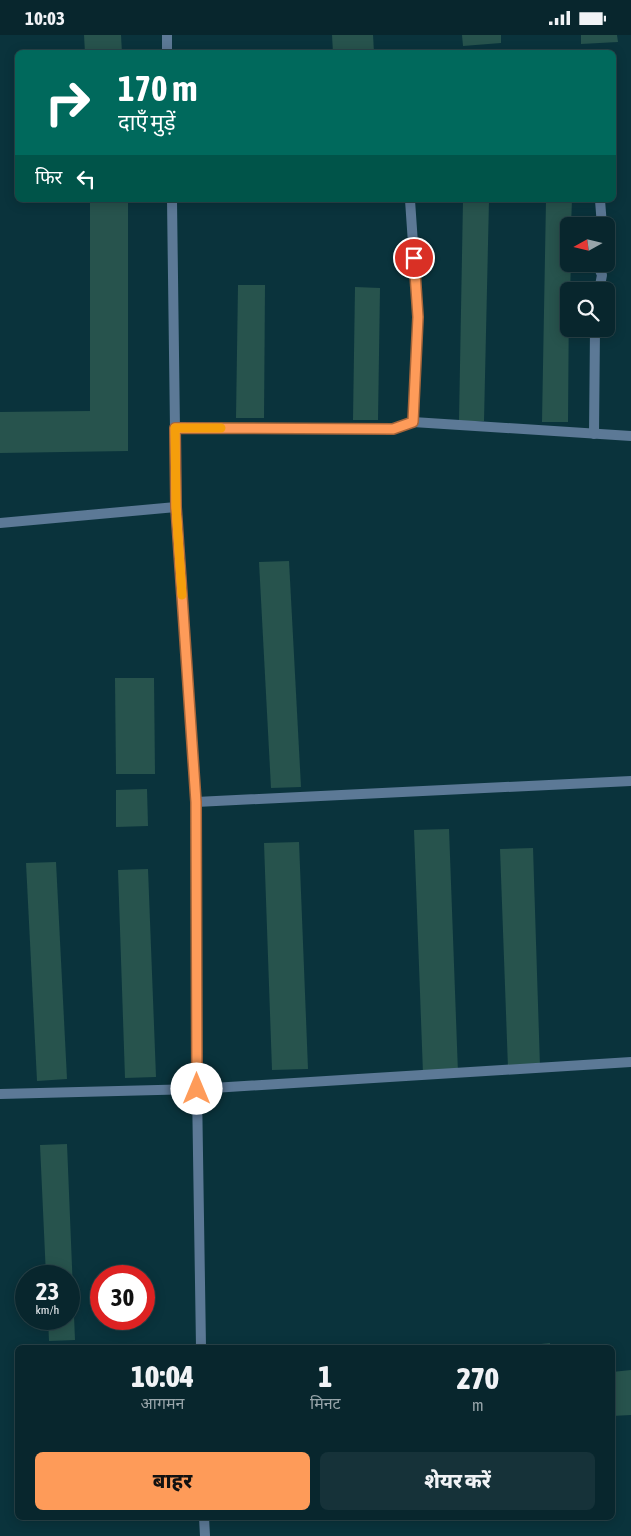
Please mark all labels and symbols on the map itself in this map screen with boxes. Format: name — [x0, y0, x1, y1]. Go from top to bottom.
north arrow — [560, 217, 615, 273]
pin — [393, 237, 435, 279]
position arrow — [170, 1062, 222, 1114]
speed limit sign: 30 — [90, 1265, 155, 1330]

